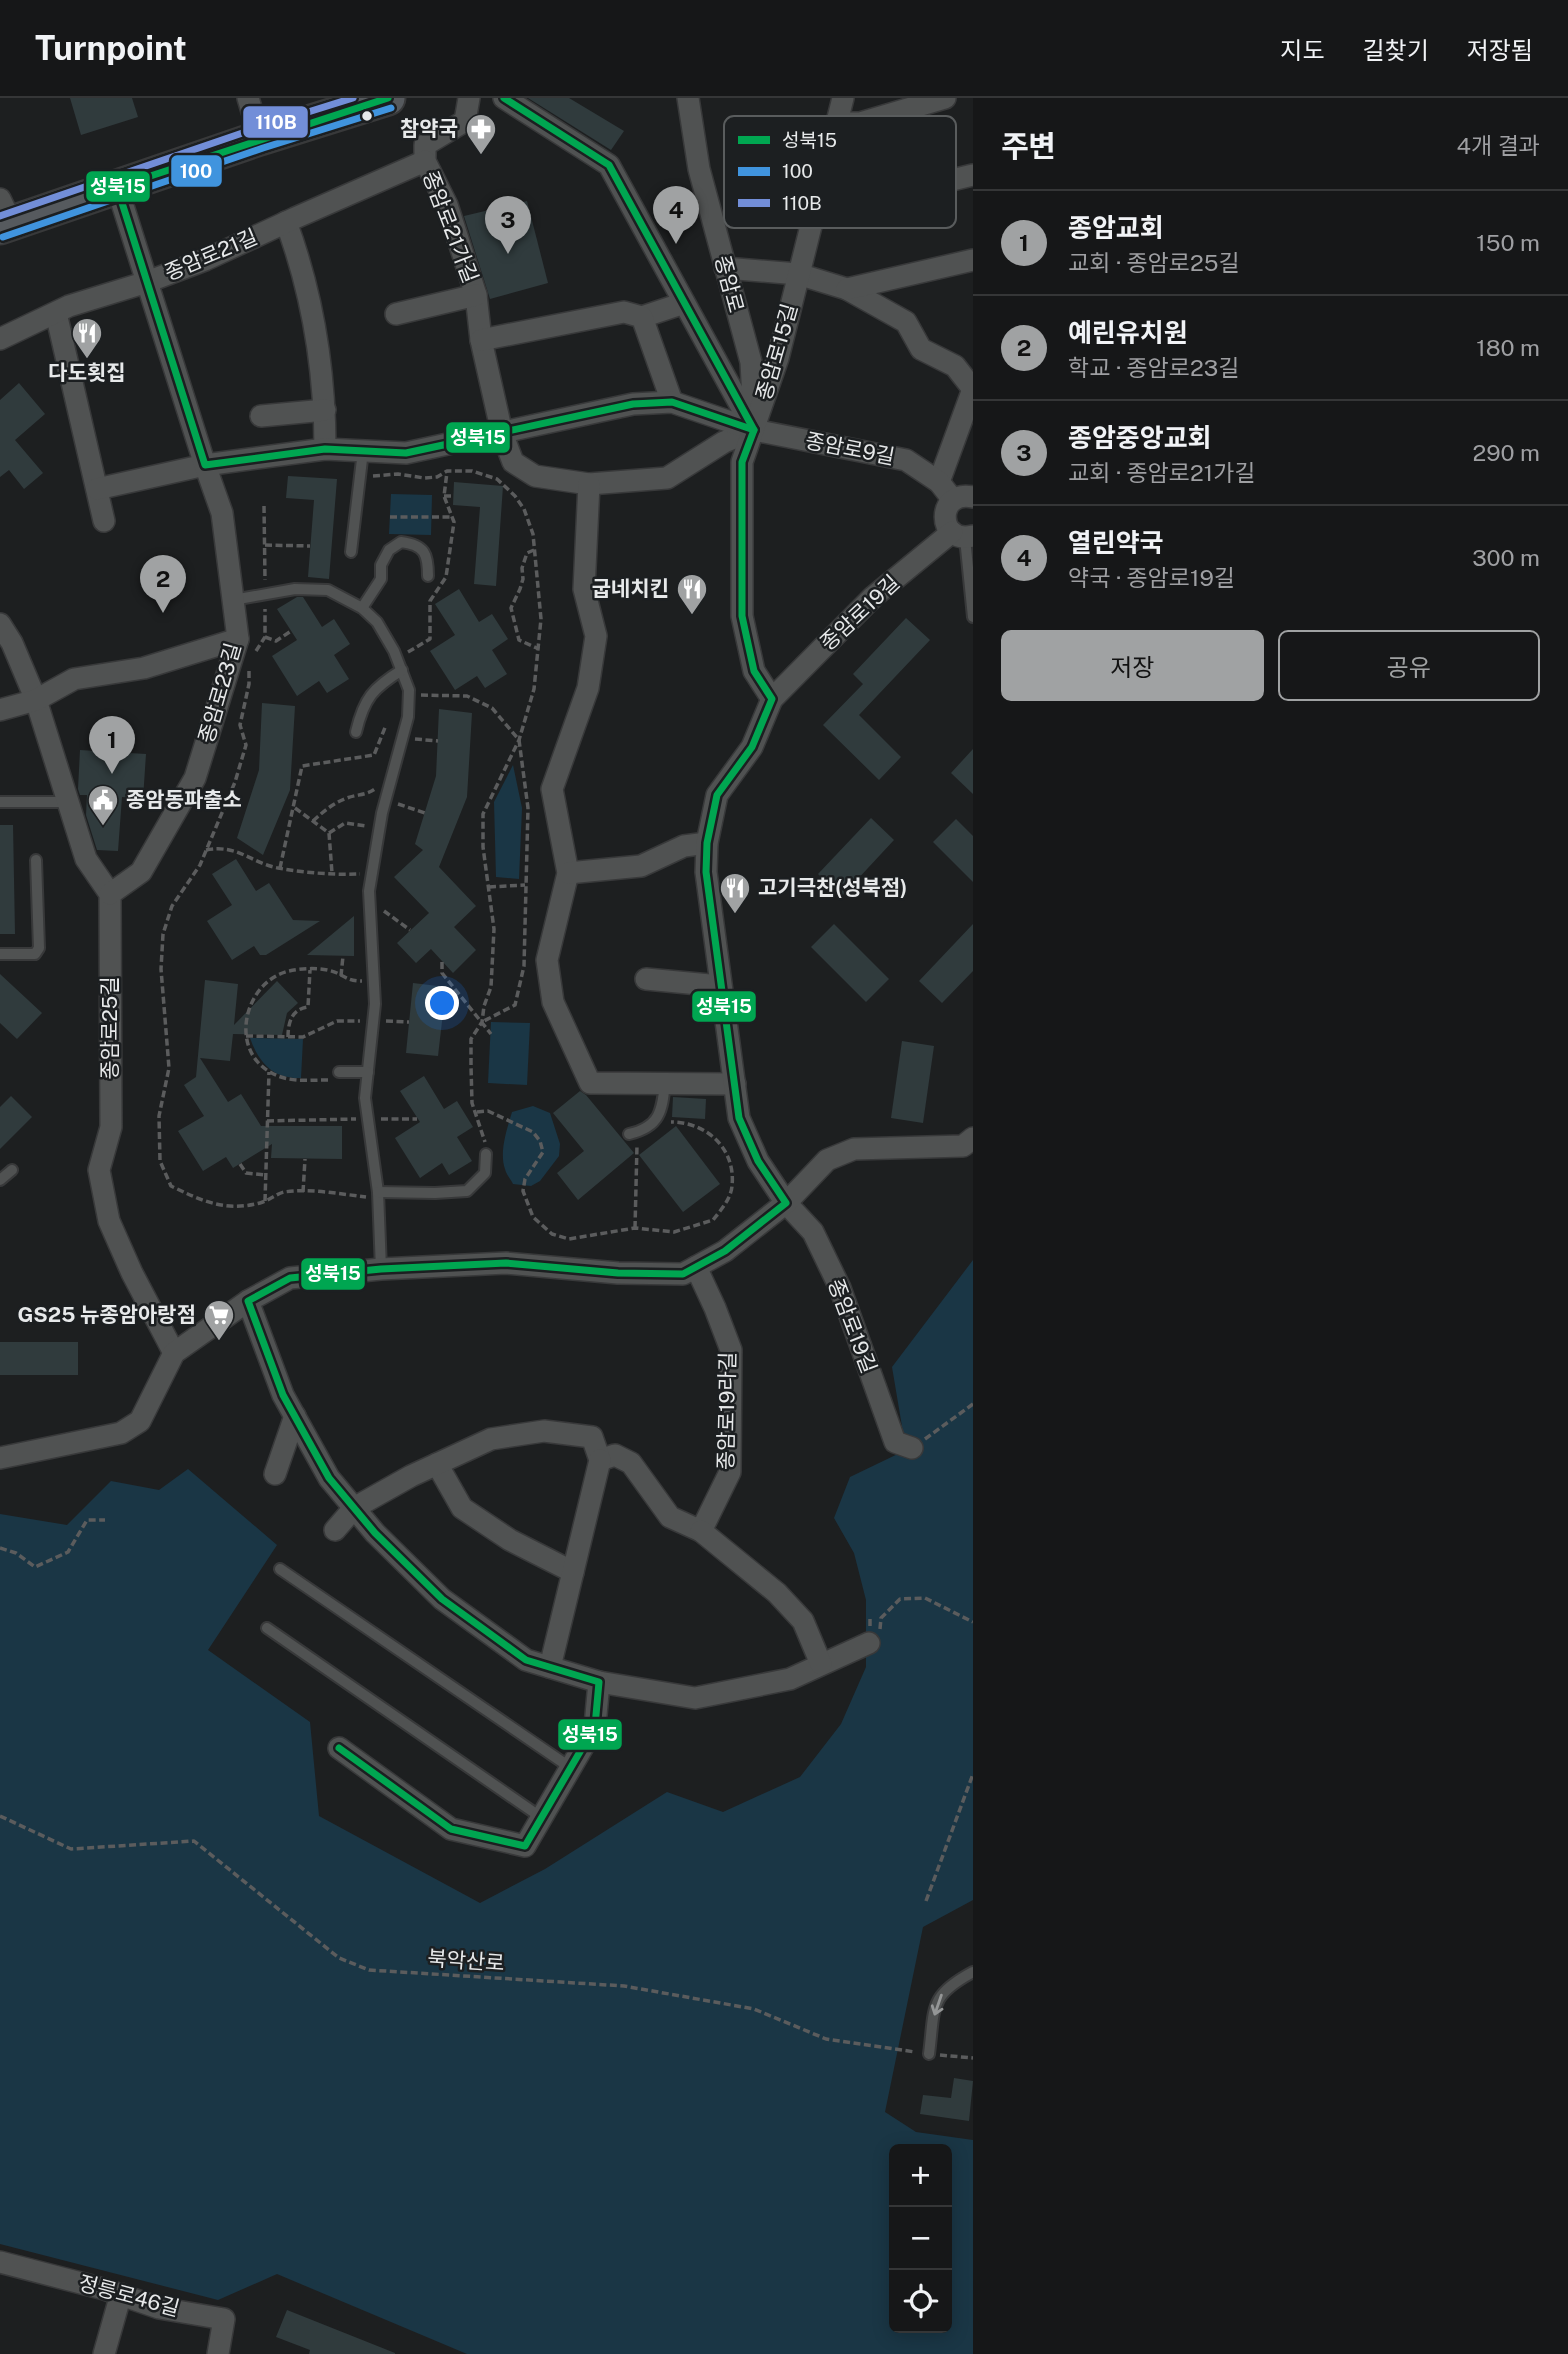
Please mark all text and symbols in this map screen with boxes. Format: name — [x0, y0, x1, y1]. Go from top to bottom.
text: Turnpoint — [35, 29, 187, 67]
text: 지도 — [1280, 36, 1325, 64]
text: 길찾기 — [1363, 36, 1429, 64]
text: 저장됨 — [1467, 36, 1533, 64]
line badge: 110B — [242, 105, 309, 139]
unlabelled marker — [360, 109, 374, 123]
text: 110B — [255, 111, 297, 133]
pharmacy icon: 참약국 — [464, 112, 498, 156]
place label: 참약국 — [400, 116, 458, 141]
legend — [724, 116, 956, 228]
text: 주변 — [1001, 128, 1056, 164]
text: 성북15 — [782, 129, 837, 151]
text: 4개 결과 — [1456, 132, 1540, 159]
line badge: 100 — [170, 154, 223, 188]
text: 100 — [180, 160, 212, 182]
text: 100 — [782, 160, 813, 182]
street label: 종암로21가길 — [418, 167, 483, 286]
line badge: 성북15 — [85, 170, 151, 203]
text: 성북15 — [90, 175, 146, 197]
pin: 4 — [653, 186, 699, 244]
text: 110B — [782, 192, 822, 214]
pin: 3 — [485, 196, 531, 254]
text: 종암교회 — [1068, 212, 1164, 243]
street label: 종암로21길 — [161, 224, 261, 285]
text: 1 — [1019, 229, 1029, 256]
text: 150 m — [1476, 229, 1540, 256]
text: 교회 · 종암로25길 — [1068, 249, 1240, 276]
street label: 종암로 — [710, 253, 749, 315]
street label: 종암로15길 — [751, 301, 802, 403]
restaurant icon: 다도횟집 — [70, 316, 104, 360]
text: 예린유치원 — [1068, 317, 1188, 348]
text: 2 — [1017, 334, 1031, 361]
text: 180 m — [1476, 334, 1540, 361]
text: 학교 · 종암로23길 — [1068, 354, 1239, 381]
place label: 다도횟집 — [48, 360, 126, 385]
line badge: 성북15 — [445, 421, 511, 454]
text: 종암중앙교회 — [1068, 422, 1212, 453]
text: 성북15 — [450, 426, 506, 448]
street label: 종암로9길 — [803, 428, 897, 469]
text: 3 — [1016, 439, 1032, 466]
text: 290 m — [1473, 439, 1540, 466]
text: 교회 · 종암로21가길 — [1068, 459, 1256, 486]
text: 열린약국 — [1068, 527, 1164, 558]
text: 4 — [1016, 544, 1032, 571]
text: 300 m — [1472, 544, 1540, 571]
pin: 2 — [140, 555, 186, 613]
text: 약국 · 종암로19길 — [1068, 564, 1235, 591]
street label: 종암로19길 — [815, 570, 904, 656]
restaurant icon: 굽네치킨 — [675, 572, 709, 616]
place label: 굽네치킨 — [592, 576, 669, 601]
button: 저장 — [1001, 630, 1264, 701]
button: 공유 — [1278, 630, 1540, 701]
street label: 종암로23길 — [193, 640, 246, 746]
pin: 1 — [89, 716, 135, 774]
public building icon: 종암동파출소 — [86, 783, 120, 827]
place label: 종암동파출소 — [126, 787, 242, 812]
restaurant icon: 고기극찬(성북점) — [718, 871, 752, 915]
place label: 고기극찬(성북점) — [758, 875, 907, 900]
street label: 종암로25길 — [97, 976, 122, 1080]
your location — [425, 986, 459, 1020]
line badge: 성북15 — [691, 990, 757, 1023]
text: 성북15 — [696, 995, 752, 1017]
line badge: 성북15 — [300, 1257, 366, 1291]
text: 성북15 — [305, 1262, 361, 1284]
street label: 종암로19길 — [823, 1275, 882, 1376]
supermarket icon: GS25 뉴종암아랑점 — [202, 1298, 236, 1342]
place label: GS25 뉴종암아랑점 — [17, 1302, 196, 1327]
street label: 종암로19라길 — [713, 1352, 740, 1470]
line badge: 성북15 — [557, 1718, 623, 1751]
text: 성북15 — [562, 1723, 618, 1745]
street label: 북악산로 — [427, 1945, 505, 1976]
one-way arrow — [931, 1994, 943, 2015]
map controls — [889, 2144, 952, 2333]
button: + — [889, 2144, 952, 2207]
button: − — [889, 2207, 952, 2270]
street label: 정릉로46길 — [76, 2270, 182, 2321]
button: locate — [889, 2270, 952, 2333]

